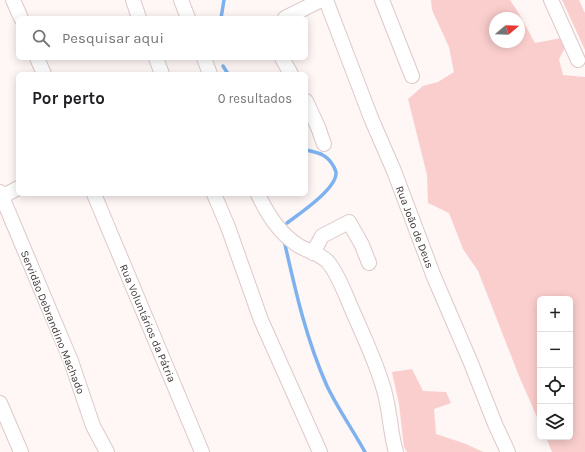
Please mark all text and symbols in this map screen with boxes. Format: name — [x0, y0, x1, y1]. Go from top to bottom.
north arrow — [489, 12, 525, 48]
search box — [16, 16, 308, 60]
icon: search — [30, 27, 52, 49]
text: Pesquisar aqui — [62, 29, 164, 47]
text: Por perto — [32, 88, 105, 108]
text: 0 resultados — [218, 91, 292, 106]
street label: Rua João de Deus — [393, 184, 436, 270]
street label: Servidão Debrandino Machado — [18, 248, 87, 396]
street label: Rua Voluntários da Pátria — [117, 262, 178, 384]
map controls — [537, 296, 573, 440]
button: + — [537, 296, 573, 332]
button: − — [537, 332, 573, 368]
button: locate — [537, 368, 573, 404]
button: layers — [537, 404, 573, 440]

